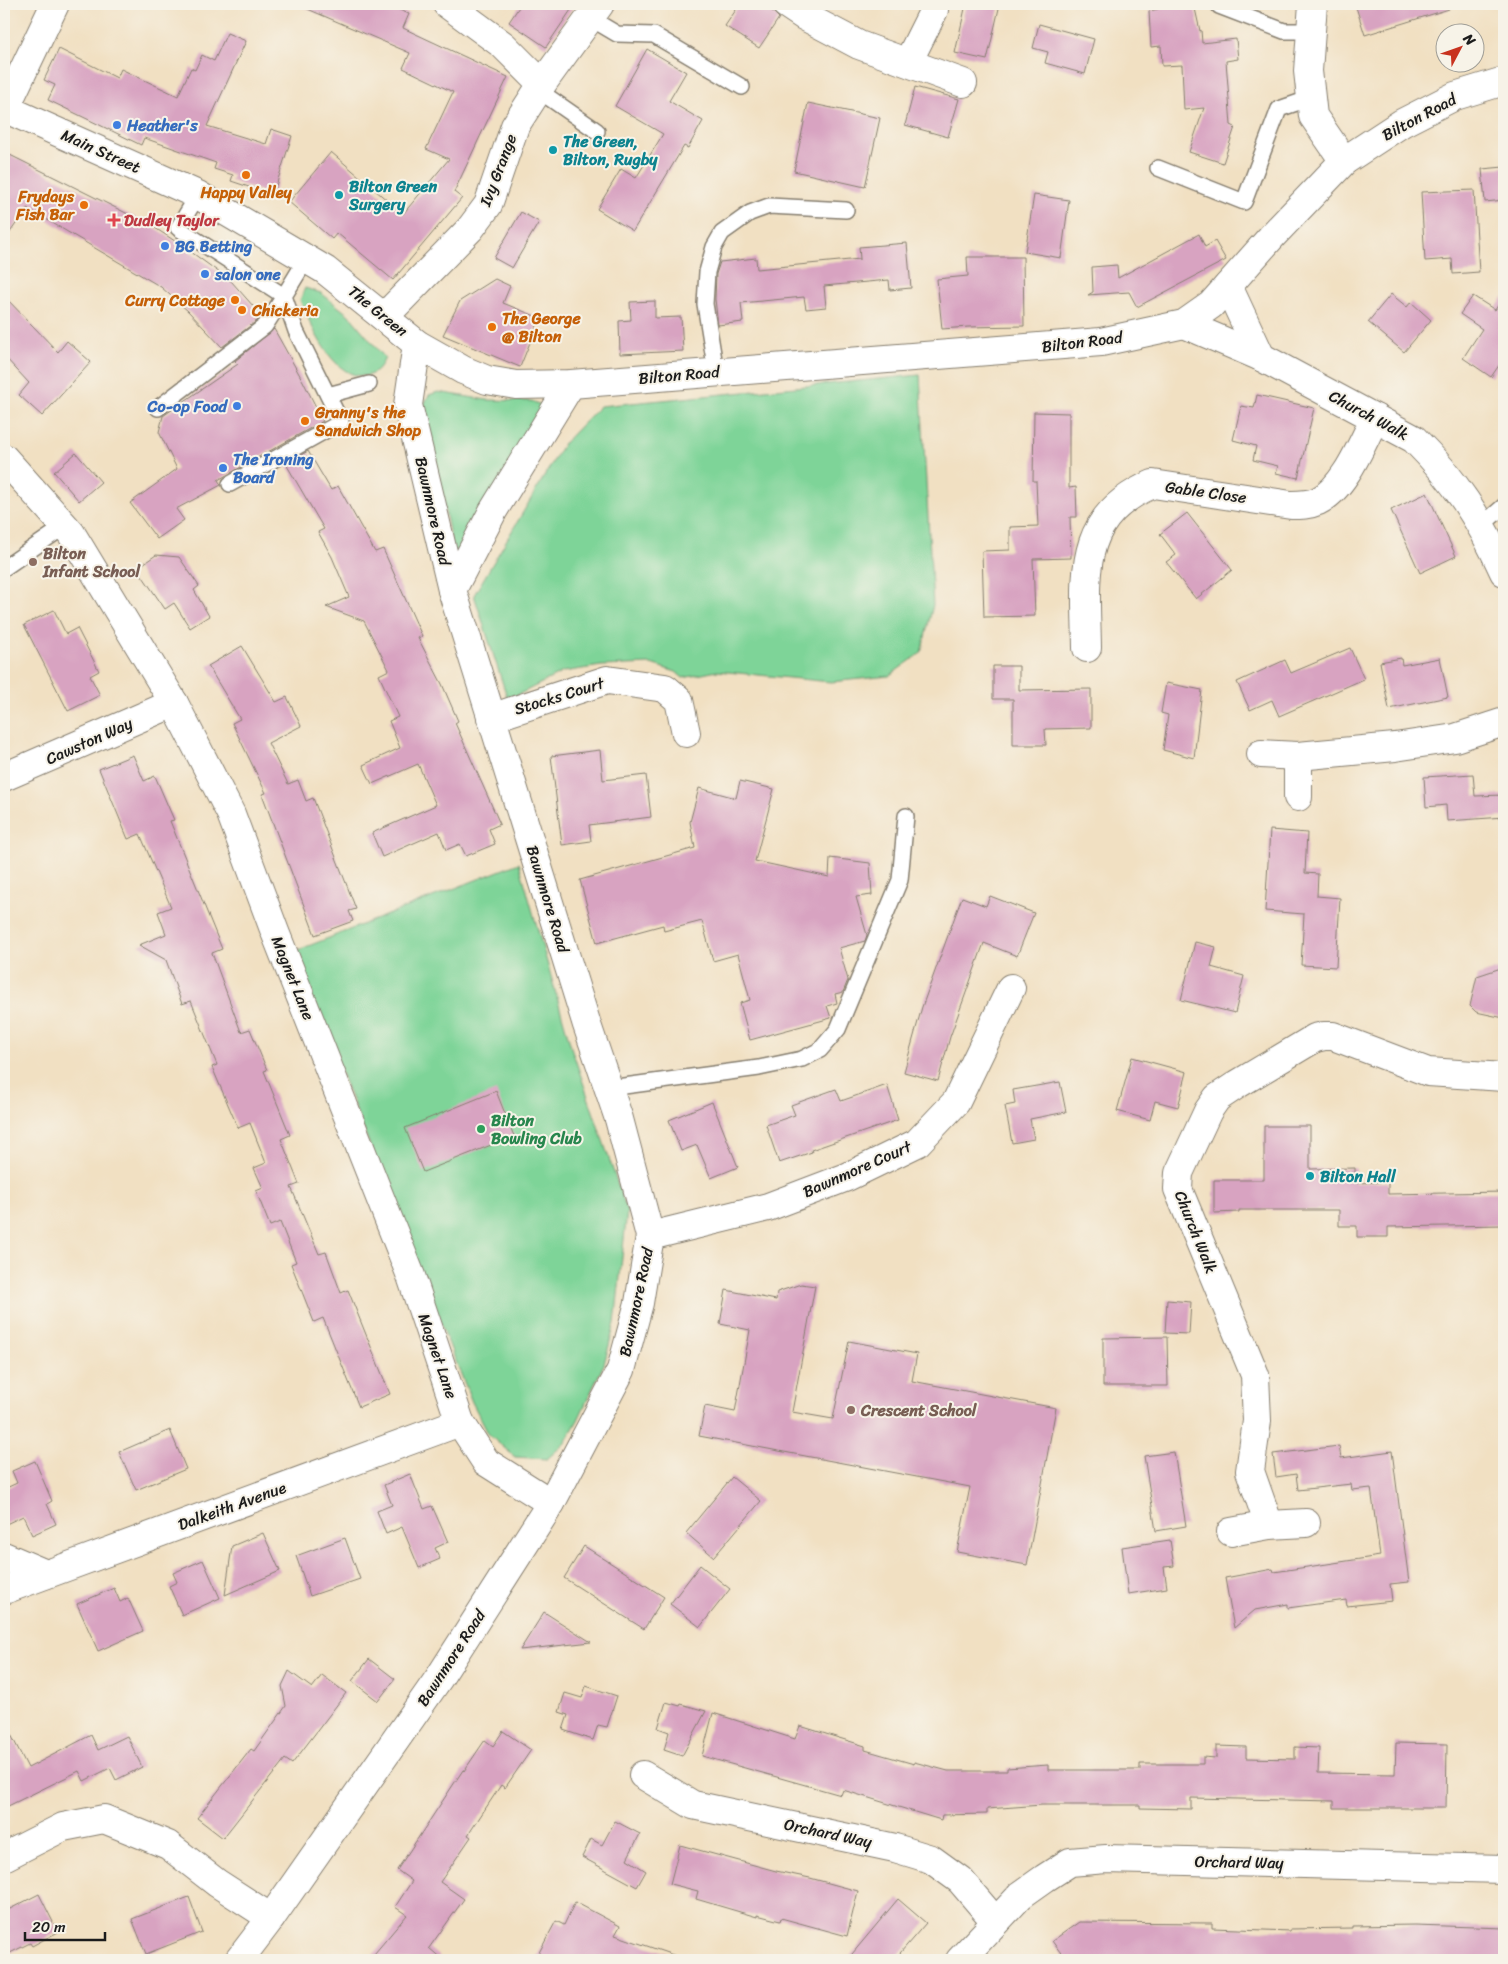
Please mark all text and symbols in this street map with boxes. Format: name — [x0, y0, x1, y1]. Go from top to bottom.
north arrow — [1436, 22, 1486, 72]
text: N — [1456, 27, 1482, 52]
street label: Bilton Road — [1376, 84, 1463, 149]
place label: Heather's — [126, 111, 198, 140]
marker: Heather's — [111, 119, 123, 131]
street label: Main Street — [56, 121, 146, 181]
place label: The Green, Bilton, Rugby — [563, 127, 658, 174]
street label: Ivy Grange — [471, 129, 525, 211]
marker: The Green, Bilton, Rugby — [547, 144, 559, 156]
marker: Happy Valley — [240, 169, 252, 181]
place label: Bilton Green Surgery — [348, 172, 438, 219]
place label: Happy Valley — [199, 178, 292, 207]
place label: Frydays Fish Bar — [15, 182, 75, 229]
marker: Bilton Green Surgery — [333, 189, 345, 201]
marker: Frydays Fish Bar — [78, 199, 90, 211]
place label: Dudley Taylor — [124, 206, 220, 235]
marker: Dudley Taylor — [108, 214, 120, 226]
place label: BG Betting — [175, 232, 253, 261]
marker: BG Betting — [159, 240, 171, 252]
place label: salon one — [214, 260, 281, 289]
marker: salon one — [199, 268, 211, 280]
street label: The Green — [341, 277, 415, 345]
place label: Curry Cottage — [124, 286, 226, 315]
marker: Curry Cottage — [229, 294, 241, 306]
place label: Chickeria — [251, 296, 319, 325]
marker: Chickeria — [236, 304, 248, 316]
place label: The George @ Bilton — [502, 304, 581, 351]
marker: The George @ Bilton — [486, 321, 498, 333]
street label: Bilton Road — [1040, 322, 1126, 361]
street label: Bilton Road — [637, 357, 722, 393]
street label: Church Walk — [1324, 382, 1414, 448]
place label: Co-op Food — [147, 392, 229, 421]
place label: Granny's the Sandwich Shop — [314, 398, 421, 445]
marker: Co-op Food — [231, 400, 243, 412]
marker: Granny's the Sandwich Shop — [299, 415, 311, 427]
place label: The Ironing Board — [233, 445, 314, 492]
street label: Bawnmore Road — [406, 454, 460, 570]
marker: The Ironing Board — [217, 462, 229, 474]
street label: Gable Close — [1163, 472, 1249, 512]
place label: Bilton Infant School — [42, 539, 141, 586]
marker: Bilton Infant School — [27, 556, 39, 568]
street label: Stocks Court — [510, 668, 608, 723]
street label: Cawston Way — [41, 709, 138, 773]
street label: Bawnmore Road — [518, 842, 579, 958]
street label: Magnet Lane — [263, 931, 323, 1025]
place label: Bilton Bowling Club — [491, 1106, 582, 1153]
marker: Bilton Bowling Club — [475, 1123, 487, 1135]
street label: Bawnmore Court — [798, 1132, 917, 1206]
place label: Bilton Hall — [1320, 1162, 1397, 1191]
marker: Bilton Hall — [1304, 1170, 1316, 1182]
street label: Church Walk — [1166, 1186, 1226, 1278]
street label: Bawnmore Road — [610, 1243, 662, 1359]
street label: Magnet Lane — [410, 1309, 466, 1403]
place label: Crescent School — [860, 1396, 978, 1425]
marker: Crescent School — [845, 1404, 857, 1416]
street label: Dalkeith Avenue — [174, 1473, 291, 1539]
street label: Bawnmore Road — [409, 1602, 494, 1712]
street label: Orchard Way — [781, 1810, 875, 1857]
street label: Orchard Way — [1194, 1847, 1285, 1877]
scale bar — [25, 1909, 105, 1941]
text: 20 m — [32, 1914, 66, 1940]

